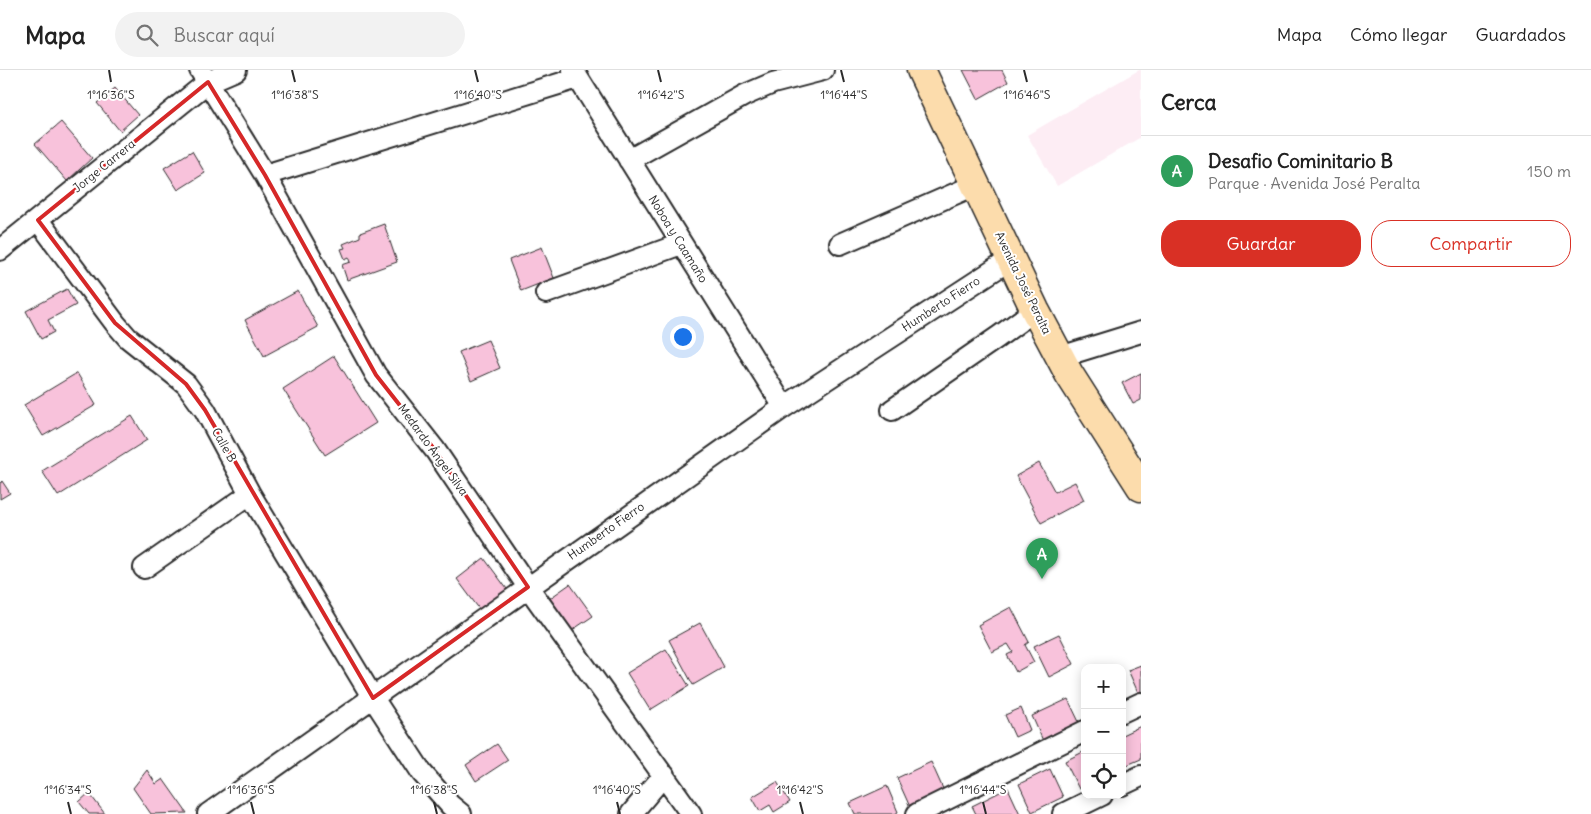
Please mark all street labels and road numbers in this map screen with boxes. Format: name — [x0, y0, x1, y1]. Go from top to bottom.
street label: Jorge Carrera — [70, 136, 138, 195]
street label: Noboa y Caamaño — [646, 192, 711, 285]
street label: Avenida José Peralta — [992, 229, 1055, 337]
street label: Humberto Fierro — [899, 273, 983, 334]
street label: Medardo Ángel Silva — [395, 401, 472, 499]
street label: Calle B — [209, 425, 240, 465]
street label: Humberto Fierro — [564, 498, 647, 563]

